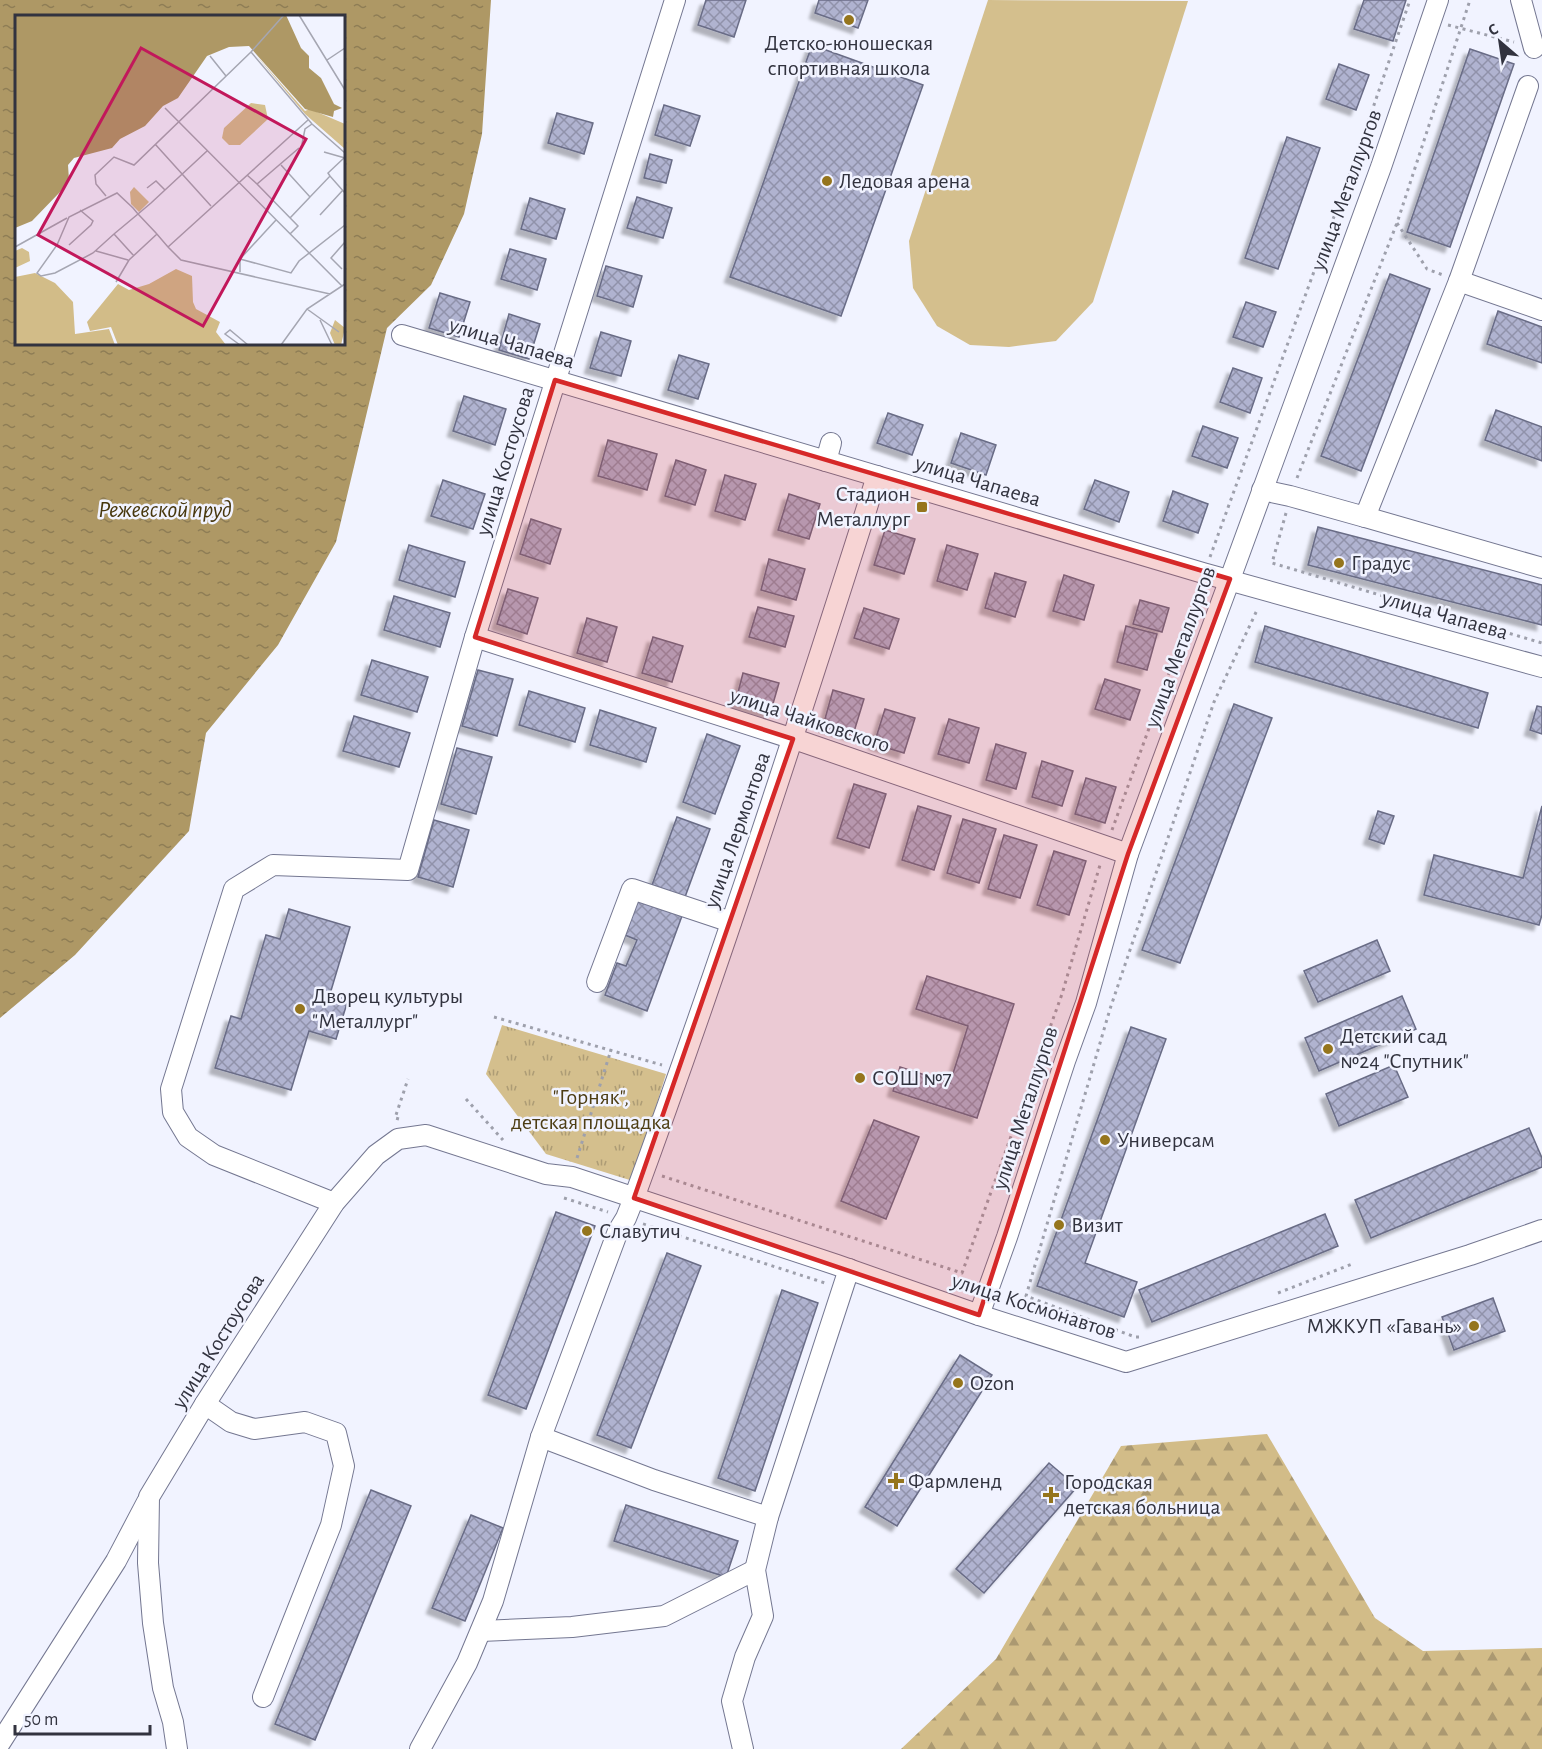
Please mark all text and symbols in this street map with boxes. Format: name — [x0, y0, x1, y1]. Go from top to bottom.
north arrow — [1470, 12, 1530, 72]
marker: Детско-юношеская спортивная школа — [842, 13, 856, 27]
inset map — [15, 15, 345, 345]
text: С — [1485, 21, 1501, 39]
place label: Детско-юношеская спортивная школа — [765, 32, 933, 79]
street label: улица Металлургов — [1306, 106, 1385, 275]
place label: Ледовая арена — [839, 170, 970, 192]
marker: Ледовая арена — [820, 174, 834, 188]
street label: улица Чапаева — [446, 313, 577, 373]
street label: улица Костоусова — [472, 384, 538, 539]
street label: улица Чапаева — [912, 451, 1043, 511]
place label: Стадион Металлург — [816, 483, 910, 530]
water label: Режевской пруд — [98, 498, 232, 522]
marker: Стадион Металлург — [915, 500, 929, 514]
place label: Градус — [1351, 552, 1411, 574]
marker: Градус — [1332, 556, 1346, 570]
street label: улица Металлургов — [1140, 563, 1219, 732]
street label: улица Чапаева — [1378, 586, 1511, 644]
street label: улица Чайковского — [726, 683, 893, 756]
street label: улица Лермонтова — [700, 749, 774, 912]
place label: Дворец культуры "Металлург" — [312, 985, 463, 1032]
marker: Дворец культуры "Металлург" — [293, 1002, 307, 1016]
street label: улица Металлургов — [988, 1024, 1062, 1193]
place label: Детский сад №24 "Спутник" — [1340, 1025, 1469, 1072]
marker: Детский сад №24 "Спутник" — [1321, 1042, 1335, 1056]
place label: СОШ №7 — [872, 1067, 952, 1089]
marker: СОШ №7 — [853, 1071, 867, 1085]
park label: "Горняк", детская площадка — [511, 1086, 671, 1133]
place label: Универсам — [1117, 1129, 1215, 1151]
marker: Универсам — [1098, 1133, 1112, 1147]
place label: Визит — [1071, 1214, 1124, 1236]
marker: Визит — [1052, 1218, 1066, 1232]
place label: Славутич — [599, 1220, 681, 1242]
marker: Славутич — [580, 1224, 594, 1238]
street label: улица Космонавтов — [948, 1269, 1119, 1343]
street label: улица Костоусова — [167, 1270, 268, 1413]
place label: МЖКУП «Гавань» — [1307, 1315, 1462, 1337]
marker: МЖКУП «Гавань» — [1467, 1319, 1481, 1333]
place label: Ozon — [970, 1372, 1015, 1394]
marker: Ozon — [951, 1376, 965, 1390]
place label: Фармленд — [908, 1470, 1002, 1492]
place label: Городская детская больница — [1064, 1471, 1221, 1518]
marker: Фармленд — [889, 1474, 903, 1488]
marker: Городская детская больница — [1042, 1486, 1060, 1504]
scale bar — [15, 1698, 150, 1736]
text: 50 m — [24, 1711, 58, 1729]

